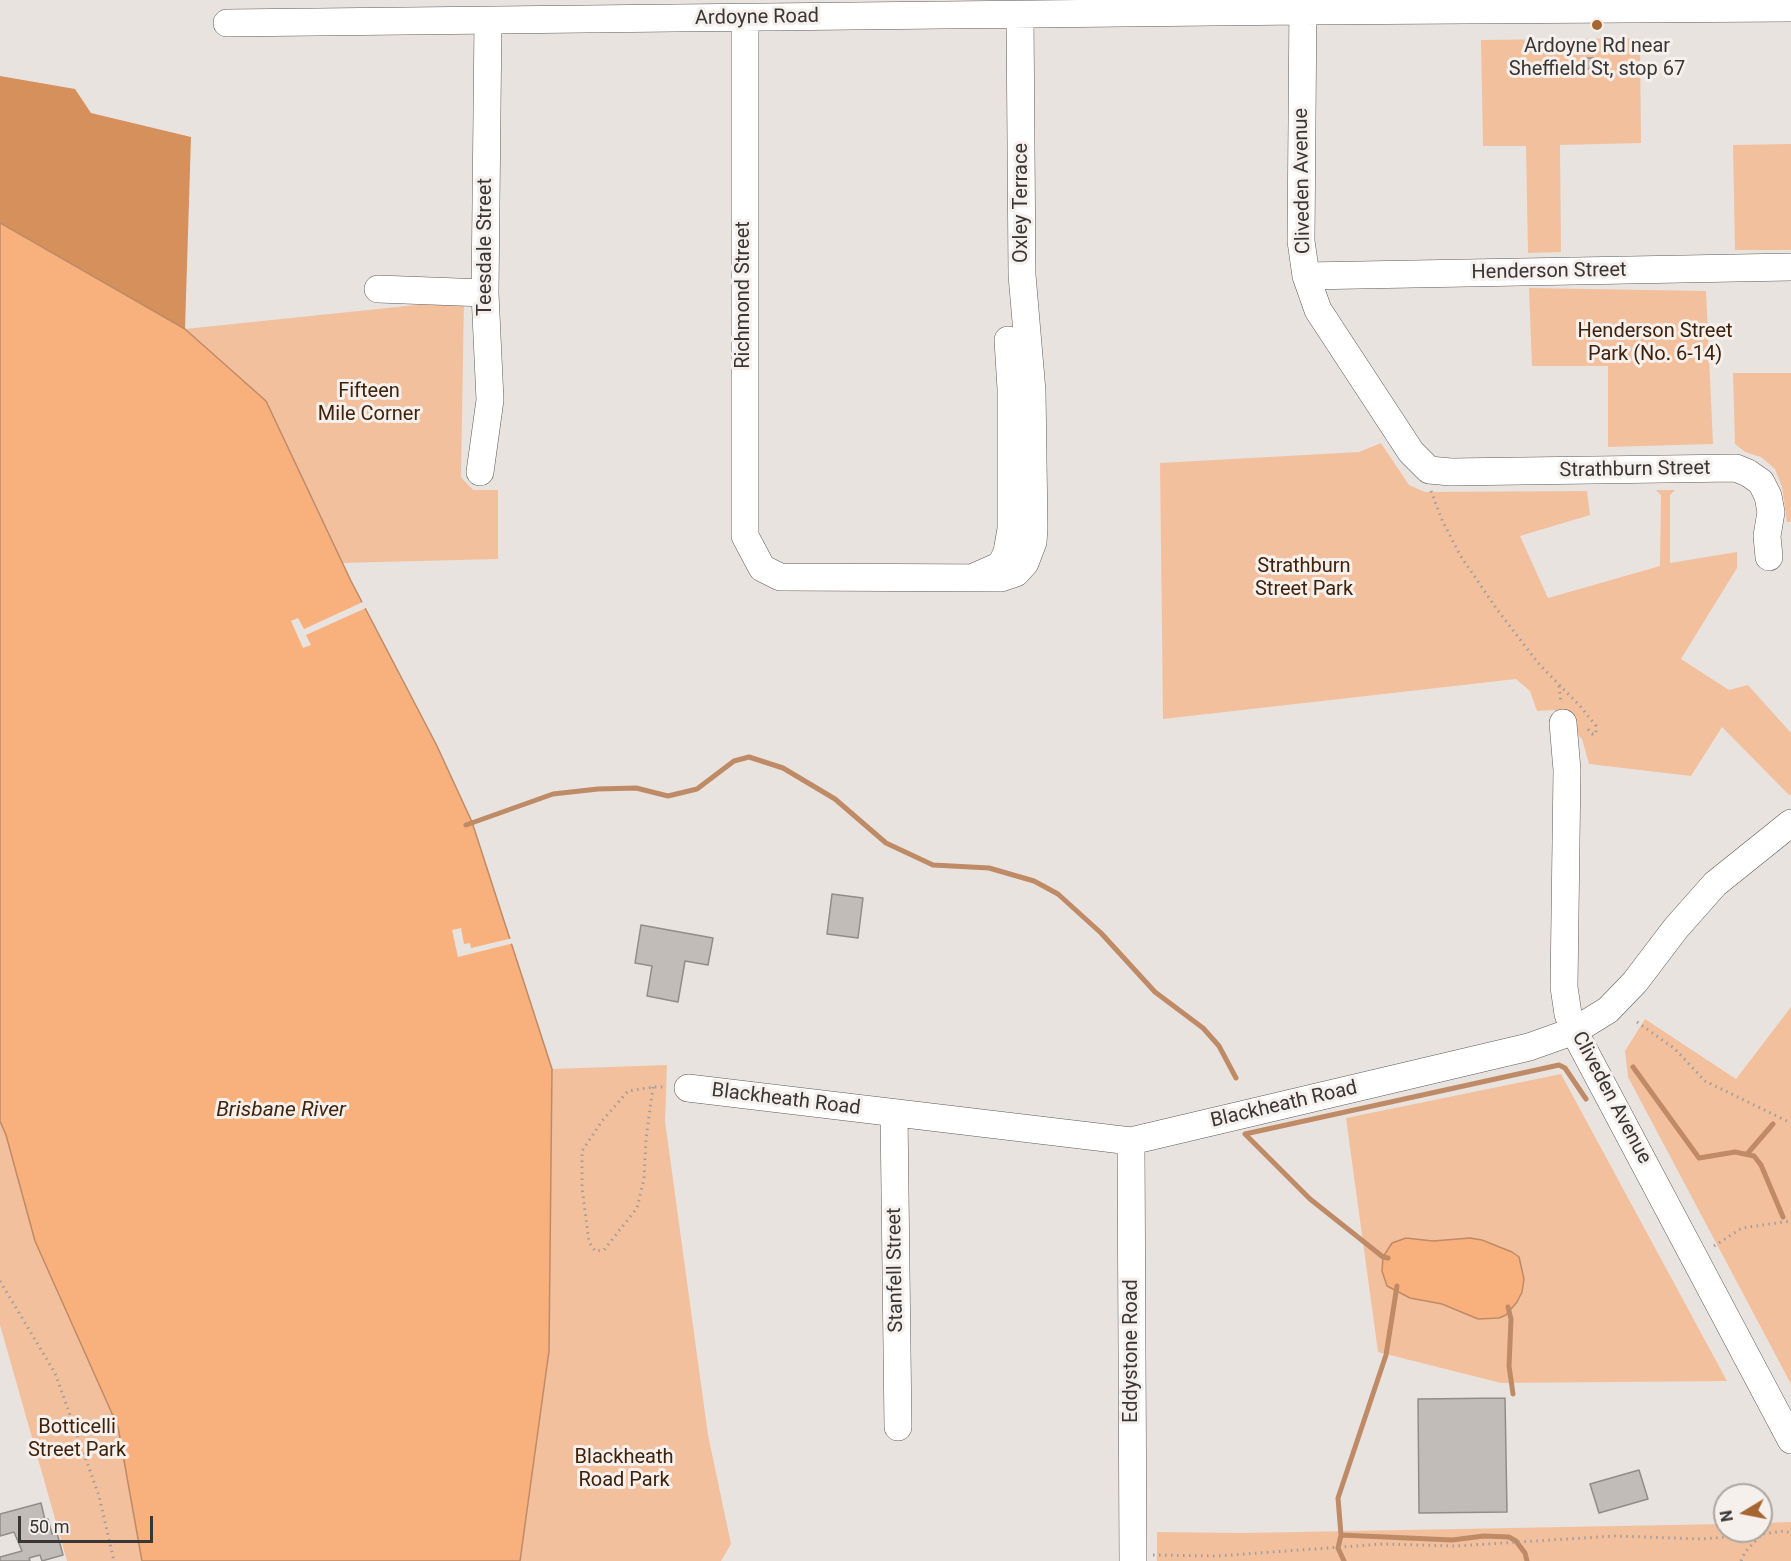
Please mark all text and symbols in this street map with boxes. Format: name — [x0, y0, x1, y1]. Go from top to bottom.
street label: Ardoyne Road — [695, 5, 819, 31]
marker: Ardoyne Rd near Sheffield St, stop 67 — [1590, 18, 1604, 32]
place label: Ardoyne Rd near Sheffield St, stop 67 — [1509, 35, 1685, 82]
street label: Cliveden Avenue — [1290, 108, 1316, 254]
street label: Oxley Terrace — [1010, 143, 1034, 263]
street label: Teesdale Street — [474, 178, 498, 316]
street label: Richmond Street — [732, 221, 756, 369]
street label: Henderson Street — [1471, 259, 1627, 285]
park label: Henderson Street Park (No. 6-14) — [1577, 320, 1733, 367]
park label: Fifteen Mile Corner — [318, 380, 420, 427]
street label: Strathburn Street — [1559, 457, 1711, 483]
park label: Strathburn Street Park — [1255, 555, 1353, 602]
street label: Cliveden Avenue — [1566, 1028, 1656, 1168]
street label: Blackheath Road — [1208, 1076, 1360, 1134]
street label: Blackheath Road — [710, 1079, 862, 1121]
water label: Brisbane River — [216, 1098, 346, 1124]
street label: Stanfell Street — [883, 1207, 909, 1333]
street label: Eddystone Road — [1120, 1279, 1144, 1423]
park label: Botticelli Street Park — [28, 1416, 126, 1463]
park label: Blackheath Road Park — [575, 1446, 673, 1493]
north arrow — [1713, 1483, 1773, 1543]
scale bar — [21, 1504, 156, 1542]
text: N — [1716, 1509, 1737, 1523]
text: 50 m — [29, 1516, 69, 1537]

